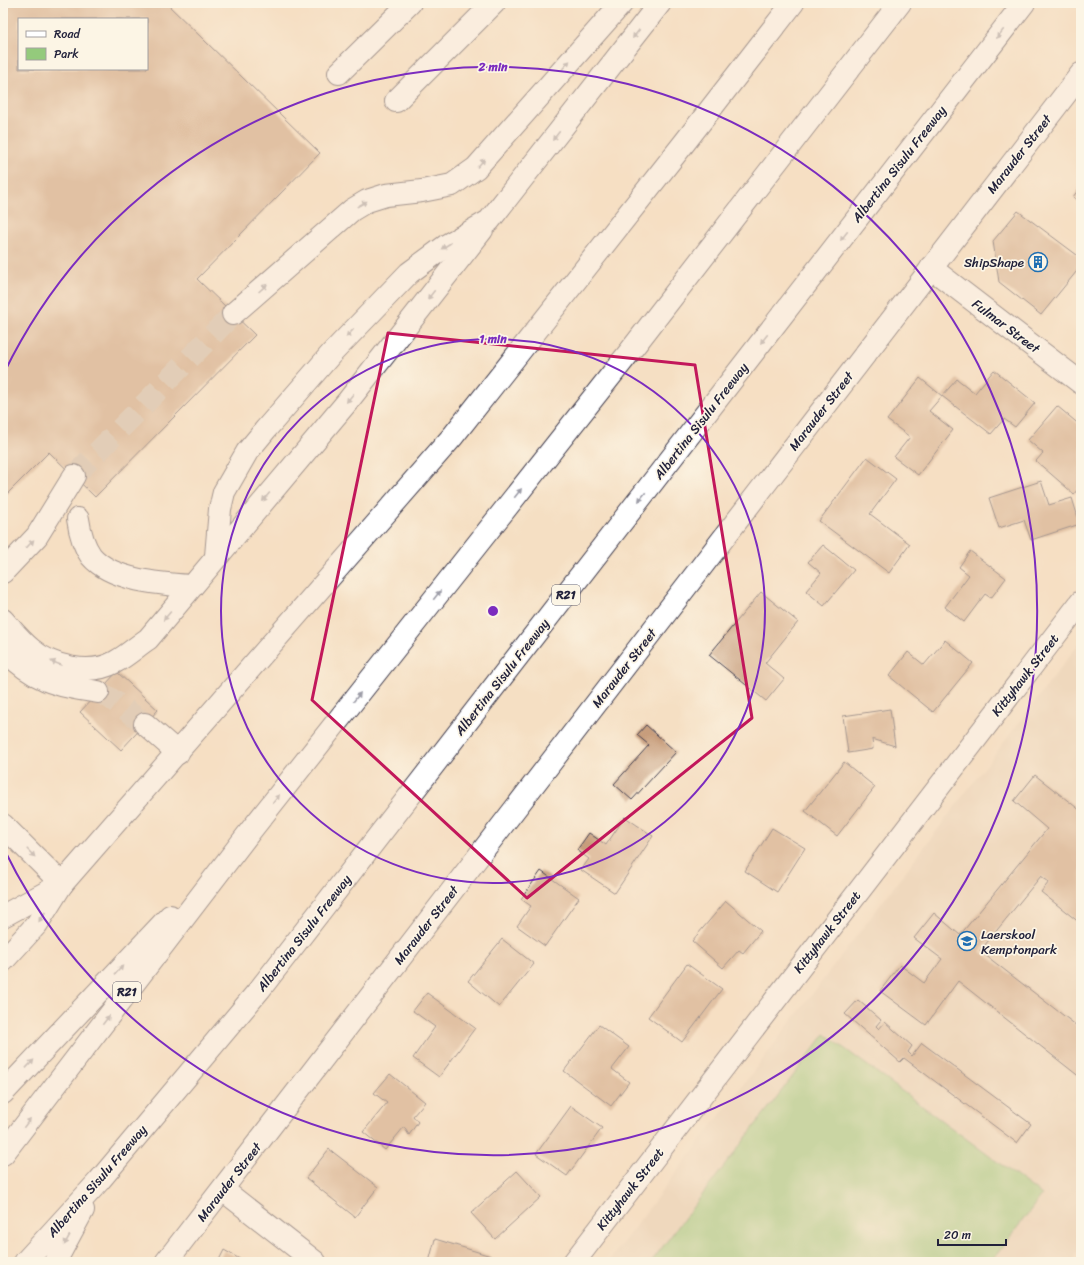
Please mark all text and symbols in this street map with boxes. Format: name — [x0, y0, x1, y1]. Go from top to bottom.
legend — [18, 18, 148, 70]
text: Road — [54, 23, 81, 45]
one-way arrow — [632, 28, 641, 39]
one-way arrow — [996, 28, 1005, 39]
text: Park — [54, 43, 79, 65]
text: 2 min — [477, 56, 508, 78]
one-way arrow — [562, 59, 571, 70]
street label: Albertina Sisulu Freeway — [845, 100, 952, 228]
street label: Marauder Street — [981, 109, 1058, 199]
one-way arrow — [552, 130, 560, 141]
one-way arrow — [476, 158, 485, 167]
one-way arrow — [356, 201, 367, 208]
one-way arrow — [840, 231, 848, 242]
one-way arrow — [441, 242, 451, 250]
place label: ShipShape — [964, 251, 1024, 274]
building icon: ShipShape — [1027, 251, 1049, 273]
one-way arrow — [258, 284, 267, 293]
one-way arrow — [426, 290, 435, 301]
street label: Fulmar Street — [967, 293, 1046, 360]
one-way arrow — [345, 328, 355, 338]
text: 1 min — [479, 328, 507, 350]
one-way arrow — [760, 334, 769, 345]
street label: Albertina Sisulu Freeway — [647, 357, 754, 485]
street label: Marauder Street — [783, 366, 860, 456]
one-way arrow — [346, 392, 355, 403]
one-way arrow — [514, 487, 522, 498]
one-way arrow — [262, 492, 271, 502]
one-way arrow — [637, 492, 646, 503]
one-way arrow — [25, 539, 35, 549]
road number: R21 — [552, 585, 580, 605]
one-way arrow — [433, 589, 442, 600]
centre of rings — [486, 604, 500, 618]
one-way arrow — [163, 611, 172, 622]
street label: Albertina Sisulu Freeway — [448, 613, 555, 741]
street label: Marauder Street — [586, 623, 663, 713]
street label: Kittyhawk Street — [985, 628, 1065, 721]
one-way arrow — [50, 660, 62, 666]
one-way arrow — [352, 691, 361, 702]
one-way arrow — [272, 793, 280, 804]
one-way arrow — [26, 848, 36, 858]
street label: Albertina Sisulu Freeway — [250, 869, 357, 997]
street label: Marauder Street — [388, 880, 465, 970]
street label: Kittyhawk Street — [787, 885, 867, 978]
one-way arrow — [38, 912, 46, 923]
place label: Laerskool Kemptonpark — [981, 923, 1057, 961]
school or university icon: Laerskool Kemptonpark — [956, 930, 978, 952]
one-way arrow — [114, 965, 124, 975]
road number: R21 — [113, 982, 141, 1002]
one-way arrow — [102, 1014, 110, 1025]
one-way arrow — [25, 1059, 35, 1069]
one-way arrow — [22, 1117, 31, 1128]
street label: Albertina Sisulu Freeway — [41, 1119, 153, 1243]
street label: Marauder Street — [191, 1137, 268, 1227]
street label: Kittyhawk Street — [590, 1142, 670, 1235]
scale bar — [938, 1221, 1006, 1247]
text: 20 m — [944, 1224, 971, 1246]
one-way arrow — [64, 1234, 71, 1246]

